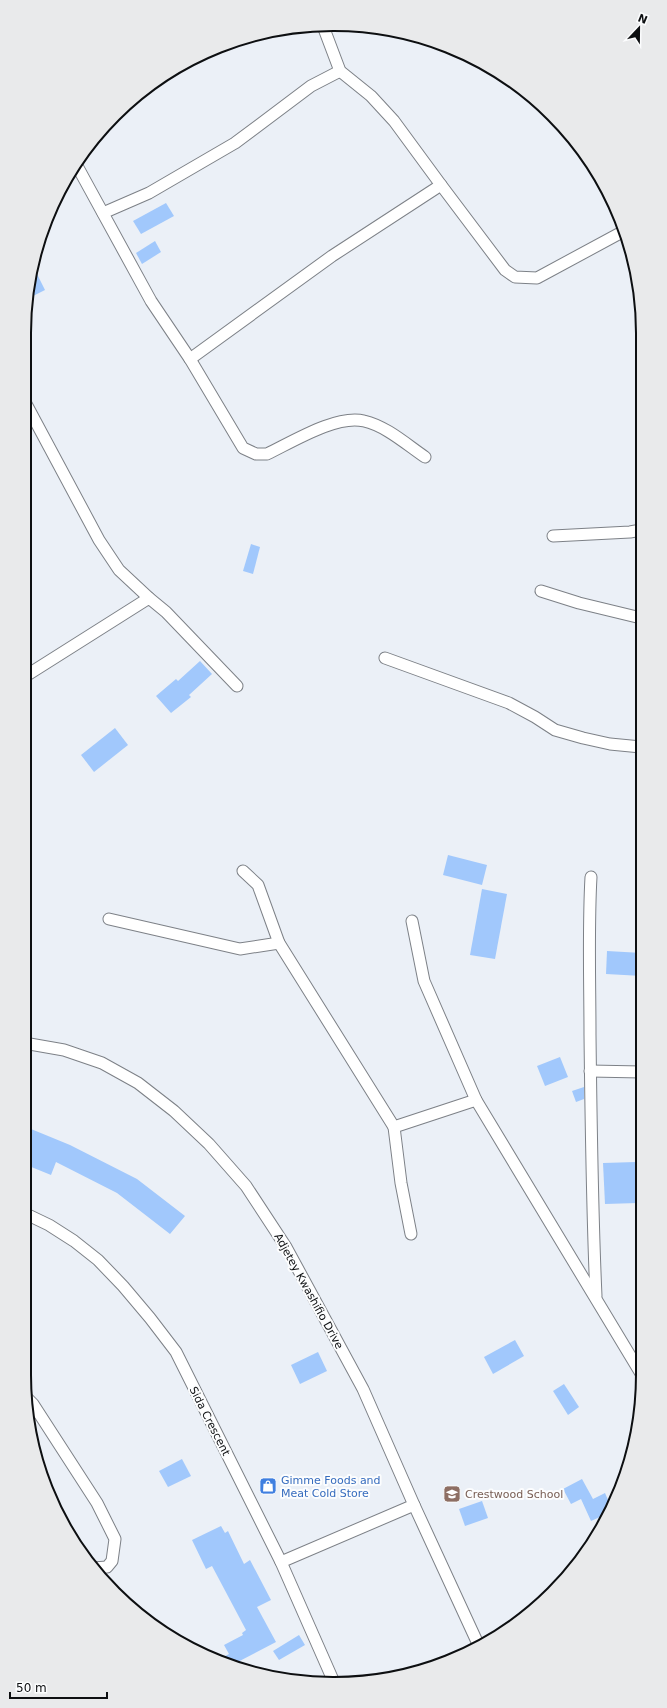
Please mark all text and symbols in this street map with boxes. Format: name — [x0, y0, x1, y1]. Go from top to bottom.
north arrow — [619, 8, 659, 48]
text: N — [636, 11, 649, 27]
street label: Adjetey Kwashifio Drive — [271, 1231, 346, 1352]
street label: Sida Crescent — [187, 1384, 233, 1459]
place label: Gimme Foods and Meat Cold Store — [281, 1474, 381, 1500]
shop icon: Gimme Foods and Meat Cold Store — [258, 1476, 278, 1496]
school or university icon: Crestwood School — [442, 1484, 462, 1504]
place label: Crestwood School — [465, 1488, 563, 1501]
scale bar — [10, 1674, 107, 1700]
text: 50 m — [16, 1681, 47, 1695]

